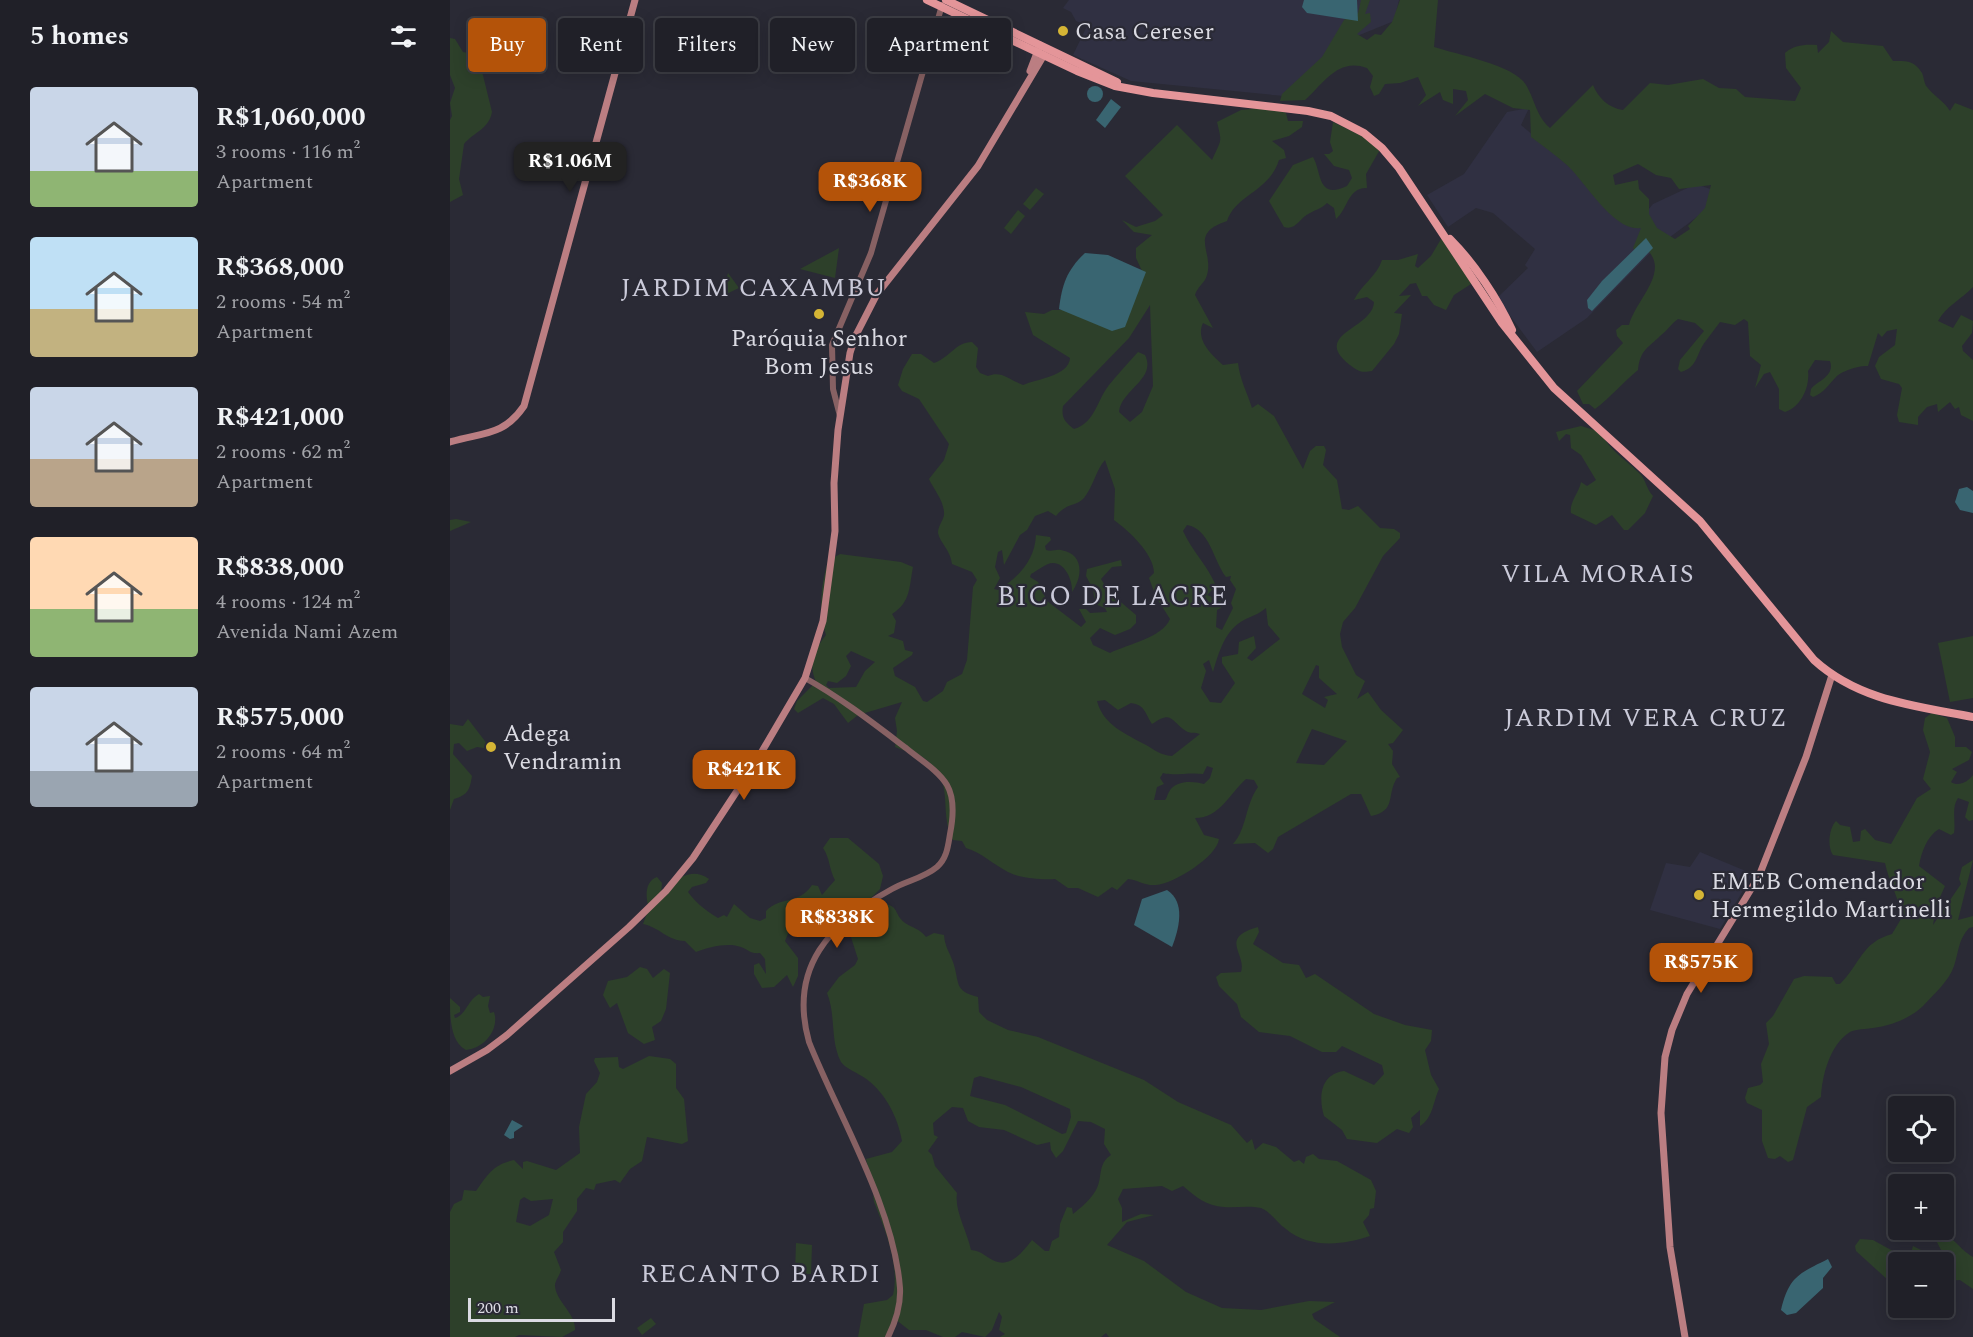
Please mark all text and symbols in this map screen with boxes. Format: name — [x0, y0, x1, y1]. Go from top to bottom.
place label: Casa Cereser — [1075, 14, 1214, 50]
text: 5 homes — [30, 16, 129, 56]
chip: Buy — [468, 18, 546, 72]
chip: Rent — [558, 18, 643, 72]
chip: Filters — [655, 18, 758, 72]
chip: New — [770, 18, 855, 72]
chip: Apartment — [867, 18, 1011, 72]
icon: filters — [387, 20, 420, 53]
marker: Casa Cereser — [1056, 24, 1070, 38]
text: R$1,060,000 — [216, 97, 366, 137]
icon: home — [78, 111, 150, 183]
text: 3 rooms · 116 m² — [216, 137, 360, 167]
pin: R$1.06M — [515, 142, 625, 193]
text: R$1.06M — [528, 146, 612, 176]
pin: R$368K — [821, 162, 919, 213]
text: R$368K — [833, 166, 907, 196]
text: Apartment — [216, 167, 313, 197]
text: R$368,000 — [216, 247, 344, 287]
icon: home — [78, 261, 150, 333]
district label: JARDIM CAXAMBU — [621, 268, 887, 308]
text: 2 rooms · 54 m² — [216, 287, 350, 317]
marker: Paróquia Senhor Bom Jesus — [812, 307, 826, 321]
text: Apartment — [216, 317, 313, 347]
place label: Paróquia Senhor Bom Jesus — [731, 321, 907, 385]
text: R$421,000 — [216, 397, 344, 437]
icon: home — [78, 411, 150, 483]
text: 2 rooms · 62 m² — [216, 437, 350, 467]
text: Apartment — [216, 467, 313, 497]
text: R$838,000 — [216, 547, 344, 587]
district label: VILA MORAIS — [1501, 554, 1695, 594]
icon: home — [78, 561, 150, 633]
district label: BICO DE LACRE — [997, 576, 1229, 618]
text: 4 rooms · 124 m² — [216, 587, 360, 617]
text: Avenida Nami Azem — [216, 617, 398, 647]
text: R$575,000 — [216, 697, 344, 737]
district label: JARDIM VERA CRUZ — [1504, 698, 1788, 738]
icon: home — [78, 711, 150, 783]
place label: Adega Vendramin — [503, 716, 622, 780]
text: 2 rooms · 64 m² — [216, 737, 350, 767]
marker: Adega Vendramin — [484, 740, 498, 754]
pin: R$421K — [695, 750, 793, 801]
text: R$421K — [707, 754, 781, 784]
text: Apartment — [216, 767, 313, 797]
place label: EMEB Comendador Hermegildo Martinelli — [1711, 864, 1951, 928]
marker: EMEB Comendador Hermegildo Martinelli — [1692, 888, 1706, 902]
pin: R$838K — [788, 898, 886, 949]
text: R$838K — [800, 902, 874, 932]
pin: R$575K — [1652, 943, 1750, 994]
text: R$575K — [1664, 947, 1738, 977]
map controls — [1888, 1096, 1954, 1318]
button: locate — [1888, 1096, 1954, 1162]
button: + — [1888, 1174, 1954, 1240]
button: − — [1888, 1252, 1954, 1318]
district label: RECANTO BARDI — [641, 1254, 881, 1294]
scale bar — [468, 1295, 615, 1322]
text: 200 m — [477, 1296, 519, 1320]

